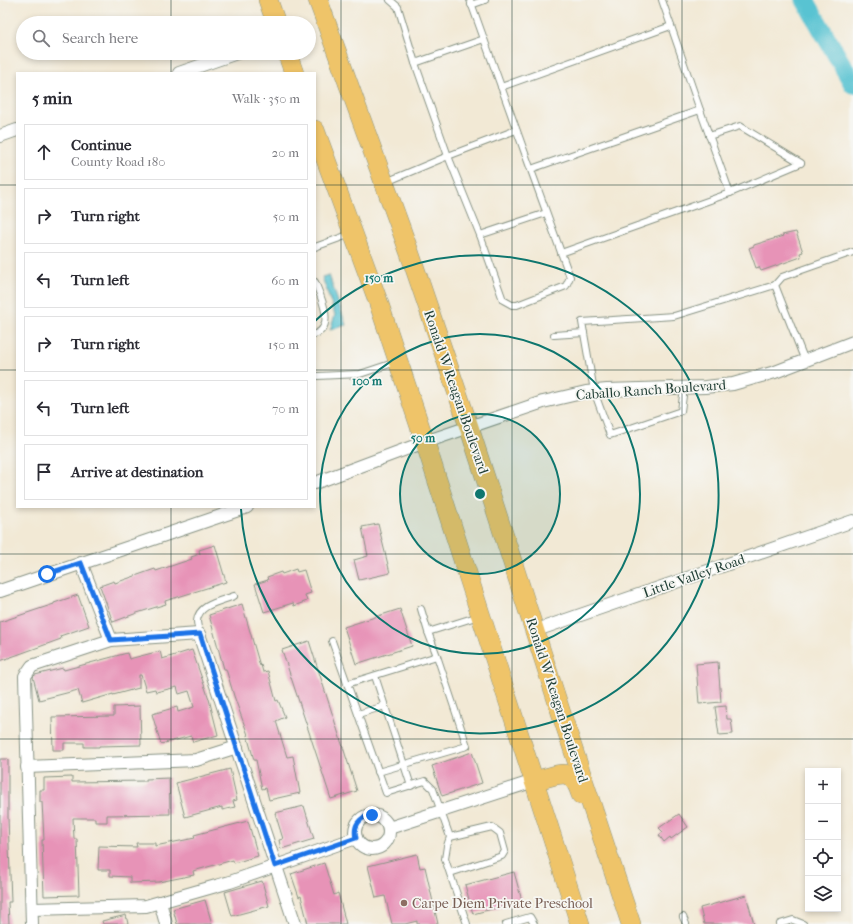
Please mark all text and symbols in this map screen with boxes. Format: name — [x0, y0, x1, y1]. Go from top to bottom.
search box — [16, 16, 316, 60]
icon: search — [30, 27, 52, 49]
text: Search here — [62, 29, 138, 47]
text: 5 min — [32, 88, 72, 108]
text: Walk · 350 m — [232, 91, 300, 106]
text: Continue — [71, 136, 131, 154]
icon: ahead — [33, 141, 55, 163]
text: 20 m — [272, 145, 299, 160]
text: County Road 180 — [71, 154, 165, 169]
icon: right — [33, 205, 55, 227]
text: Turn right — [71, 207, 140, 225]
text: 50 m — [273, 209, 299, 224]
icon: left — [33, 269, 55, 291]
text: Turn left — [71, 271, 129, 289]
text: 150 m — [365, 271, 394, 285]
text: 60 m — [271, 273, 299, 288]
street label: Ronald W Reagan Boulevard — [420, 308, 492, 477]
icon: right — [33, 333, 55, 355]
text: Turn right — [71, 335, 140, 353]
text: 150 m — [268, 337, 299, 352]
text: 100 m — [352, 374, 383, 388]
street label: Caballo Ranch Boulevard — [575, 376, 727, 404]
icon: left — [33, 397, 55, 419]
text: Turn left — [71, 399, 129, 417]
text: 70 m — [272, 401, 299, 416]
text: 50 m — [411, 431, 436, 445]
icon: arrive — [33, 461, 55, 483]
text: Arrive at destination — [71, 463, 203, 481]
centre of rings — [473, 487, 487, 501]
street label: Little Valley Road — [641, 550, 748, 601]
route start — [38, 565, 56, 583]
street label: Ronald W Reagan Boulevard — [522, 615, 592, 785]
map controls — [805, 768, 841, 912]
button: + — [805, 768, 841, 804]
button: − — [805, 804, 841, 840]
route end — [363, 806, 381, 824]
button: locate — [805, 840, 841, 876]
button: layers — [805, 876, 841, 912]
place label: Carpe Diem Private Preschool — [412, 895, 593, 912]
marker: Carpe Diem Private Preschool — [399, 898, 409, 908]

